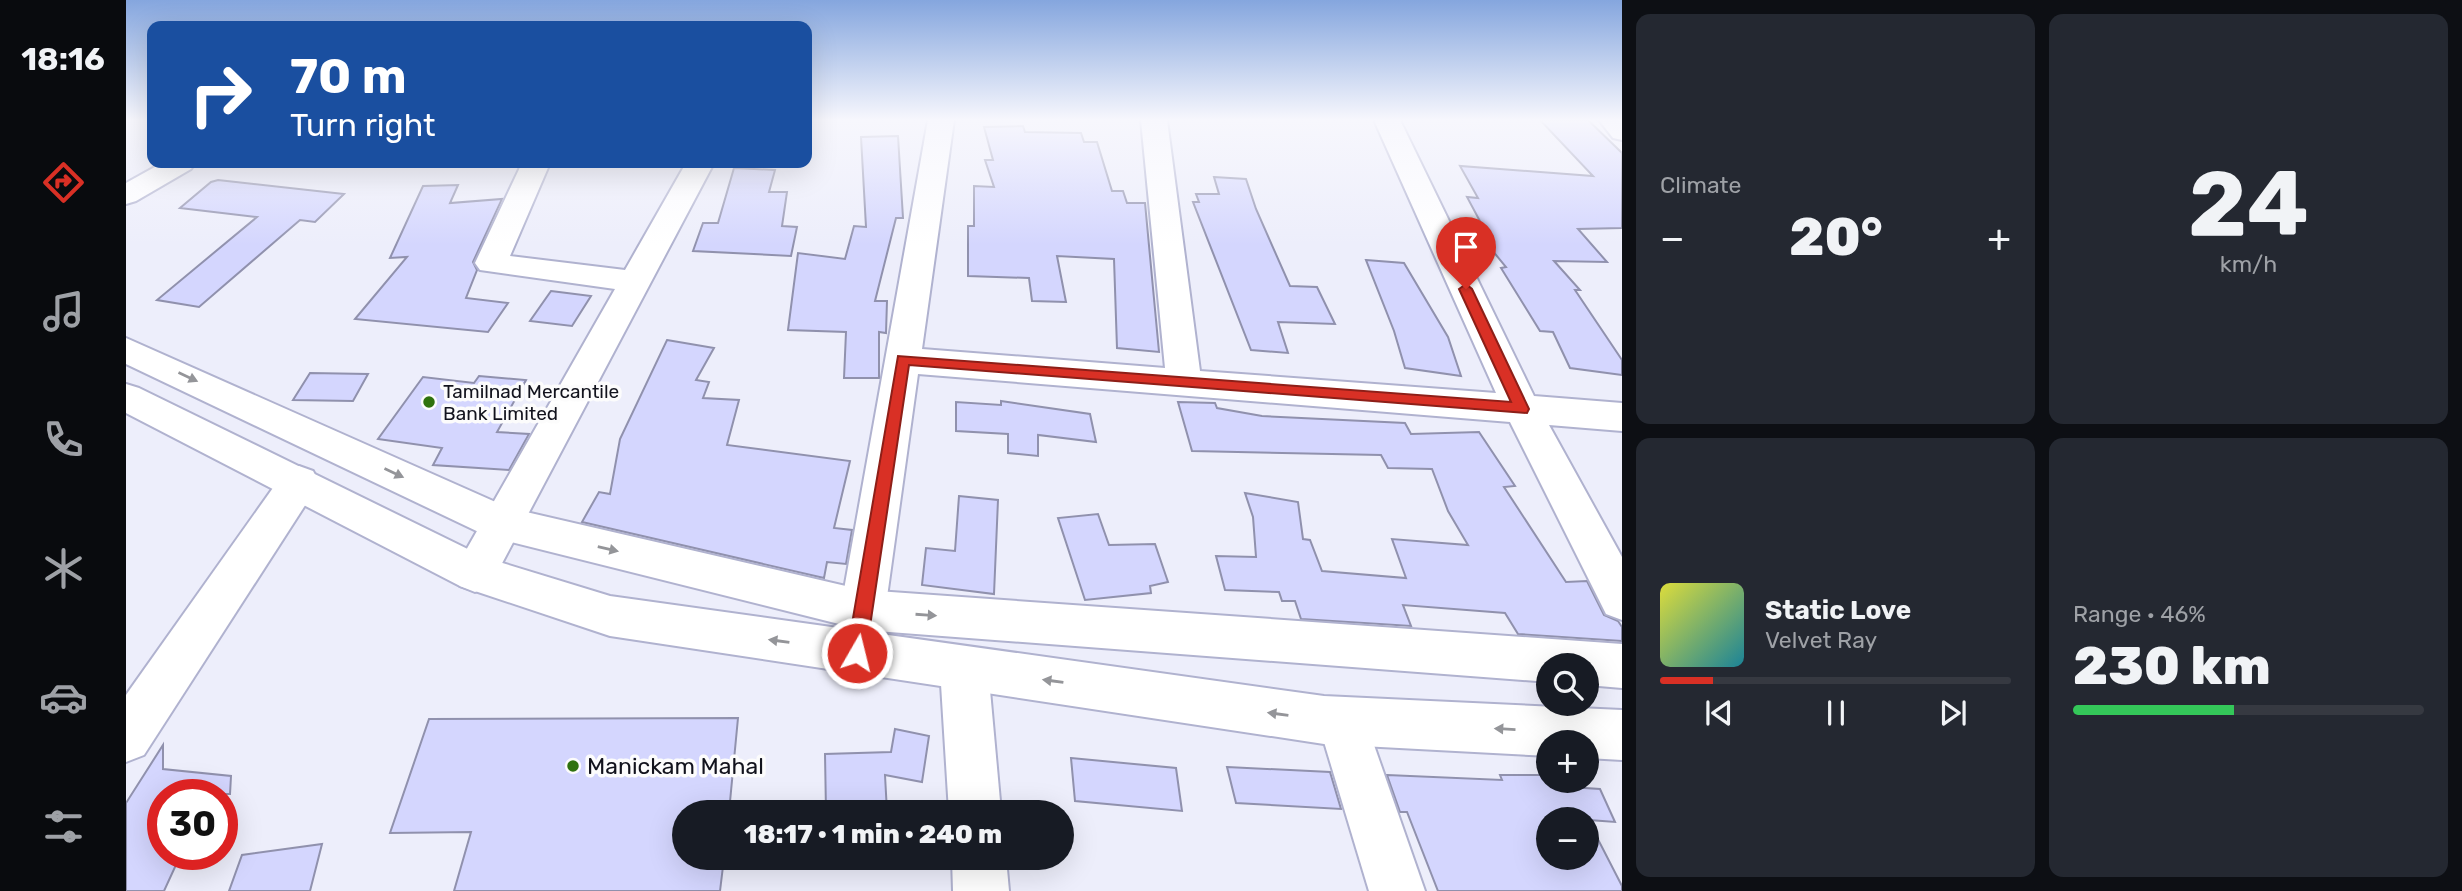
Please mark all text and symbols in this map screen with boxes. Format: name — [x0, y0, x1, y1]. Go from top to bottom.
text: 18:16 — [21, 40, 105, 78]
text: 70 m — [290, 47, 407, 105]
icon: right — [175, 49, 266, 140]
text: Turn right — [290, 106, 435, 144]
text: 24 — [2188, 150, 2309, 258]
icon: directions — [39, 158, 88, 207]
text: Climate — [1660, 171, 1741, 199]
text: 20° — [1789, 206, 1883, 268]
text: − — [1660, 215, 1685, 261]
text: + — [1987, 215, 2011, 261]
pin — [1436, 217, 1496, 289]
icon: arrive — [1447, 228, 1485, 266]
text: km/h — [2220, 250, 2277, 278]
icon: music — [39, 287, 88, 336]
one-way arrow — [178, 371, 198, 383]
place label: Tamilnad Mercantile Bank Limited — [443, 380, 619, 425]
marker: Tamilnad Mercantile Bank Limited — [421, 394, 437, 410]
icon: phone — [39, 415, 88, 464]
one-way arrow — [384, 468, 405, 479]
icon: climate — [39, 544, 88, 593]
one-way arrow — [597, 544, 619, 555]
text: Static Love — [1765, 595, 1911, 626]
text: Range · 46% — [2073, 600, 2206, 628]
one-way arrow — [915, 610, 937, 621]
position arrow — [820, 616, 894, 690]
text: Velvet Ray — [1765, 626, 1877, 654]
one-way arrow — [768, 635, 790, 646]
text: 230 km — [2073, 635, 2271, 697]
map controls — [1536, 653, 1599, 870]
button: search — [1536, 653, 1599, 716]
icon: car — [39, 673, 88, 722]
one-way arrow — [1042, 675, 1064, 686]
icon: previous — [1700, 694, 1738, 732]
icon: pause — [1817, 694, 1855, 732]
icon: next — [1934, 694, 1972, 732]
one-way arrow — [1267, 708, 1289, 719]
one-way arrow — [1494, 724, 1516, 735]
button: + — [1536, 730, 1599, 793]
place label: Manickam Mahal — [587, 752, 764, 780]
marker: Manickam Mahal — [565, 758, 581, 774]
speed limit sign: 30 — [147, 779, 238, 870]
icon: filters — [39, 802, 88, 851]
button: − — [1536, 807, 1599, 870]
text: 18:17 · 1 min · 240 m — [744, 819, 1002, 850]

